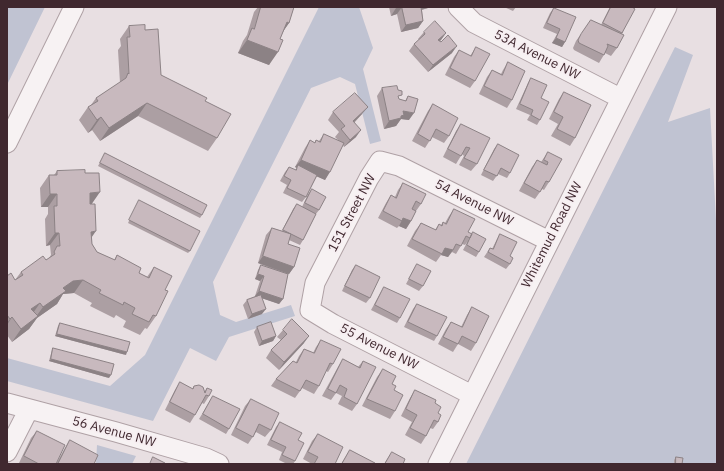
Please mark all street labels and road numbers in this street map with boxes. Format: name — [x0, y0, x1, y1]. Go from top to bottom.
street label: 53A Avenue NW — [491, 27, 583, 83]
street label: 151 Street NW — [325, 171, 379, 255]
street label: 54 Avenue NW — [432, 177, 516, 229]
street label: Whitemud Road NW — [519, 179, 585, 291]
street label: 55 Avenue NW — [337, 321, 421, 373]
street label: 56 Avenue NW — [70, 413, 158, 451]

